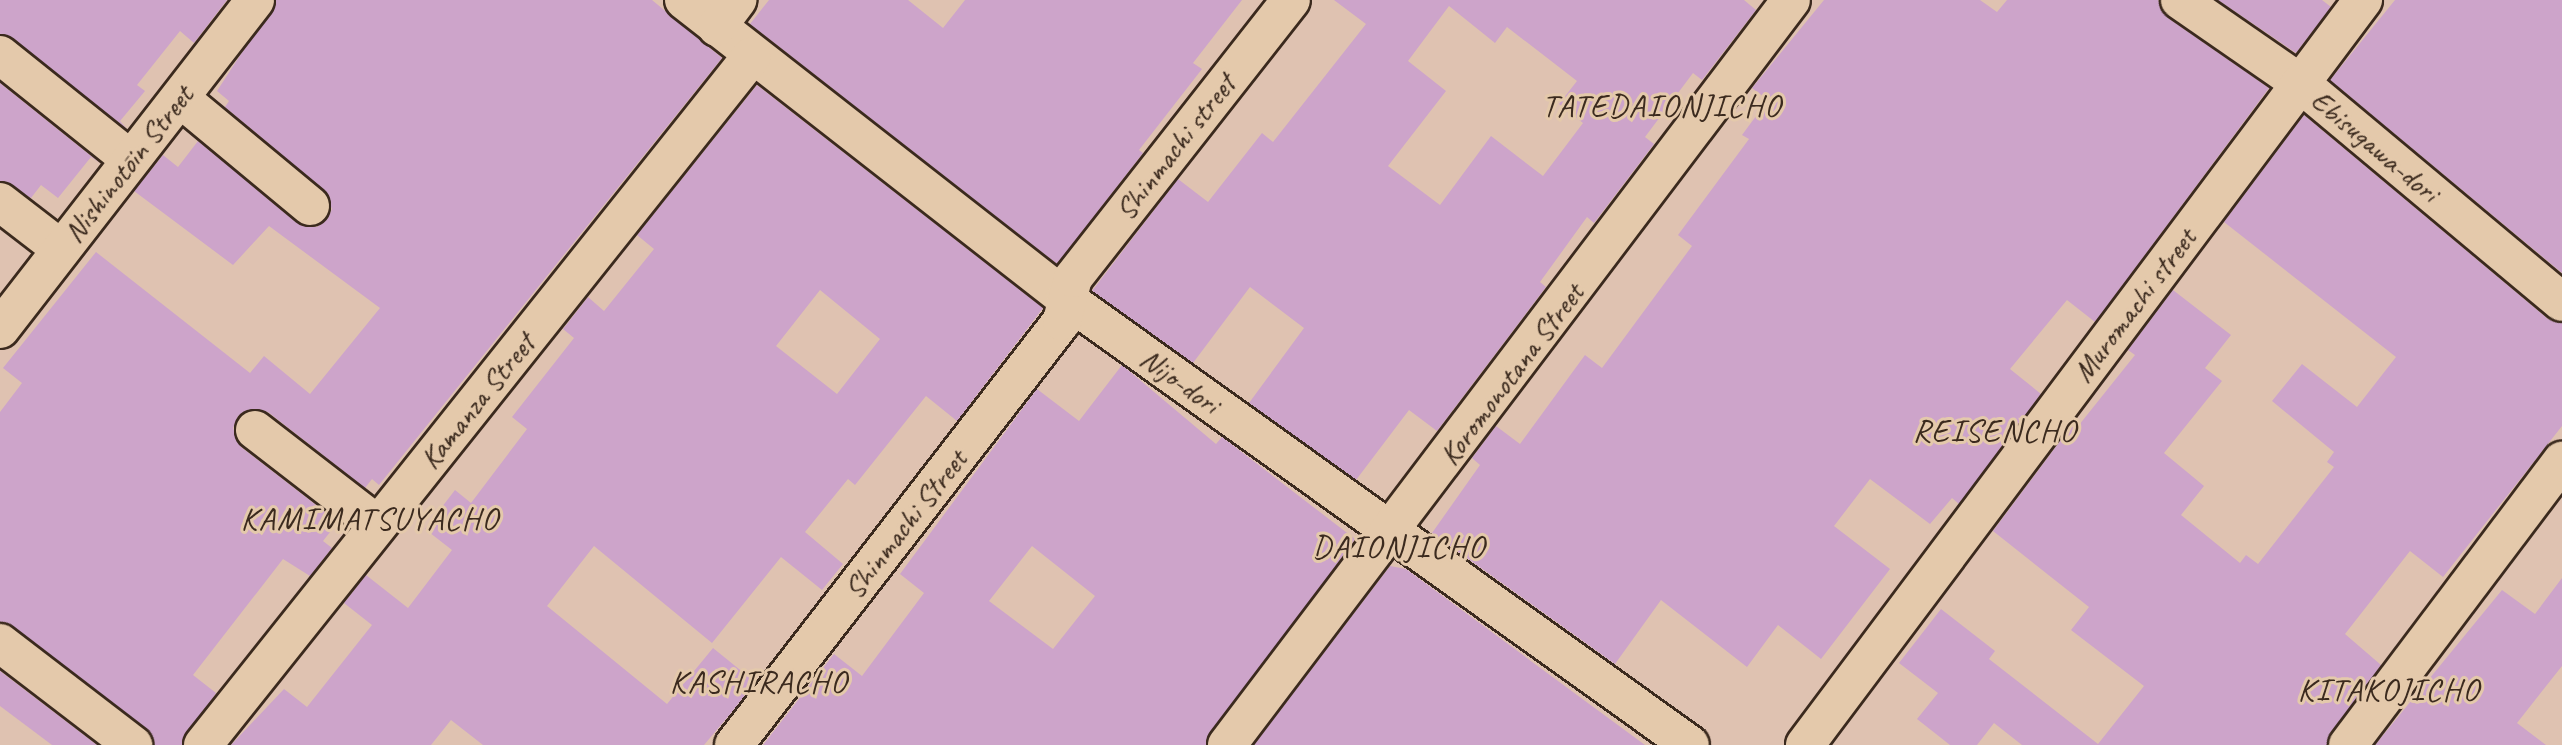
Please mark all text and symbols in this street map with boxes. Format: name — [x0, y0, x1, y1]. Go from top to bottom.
street label: Shinmachi street — [1107, 67, 1243, 227]
street label: Nishinotōin Street — [55, 78, 201, 250]
street label: Ebisugawa-dori — [2304, 82, 2446, 210]
district label: TATEDAIONJICHO — [1543, 87, 1781, 125]
street label: Muromachi street — [2065, 221, 2203, 389]
street label: Koromonotana Street — [1431, 276, 1591, 472]
street label: Kamanza Street — [412, 326, 542, 476]
street label: Nijo-dori — [1133, 340, 1227, 422]
district label: REISENCHO — [1915, 412, 2075, 450]
street label: Shinmachi Street — [836, 442, 974, 606]
district label: KAMIMATSUYACHO — [243, 500, 497, 538]
district label: DAIONJICHO — [1314, 528, 1484, 566]
district label: KASHIRACHO — [671, 663, 847, 701]
district label: KITAKOJICHO — [2299, 671, 2479, 709]

